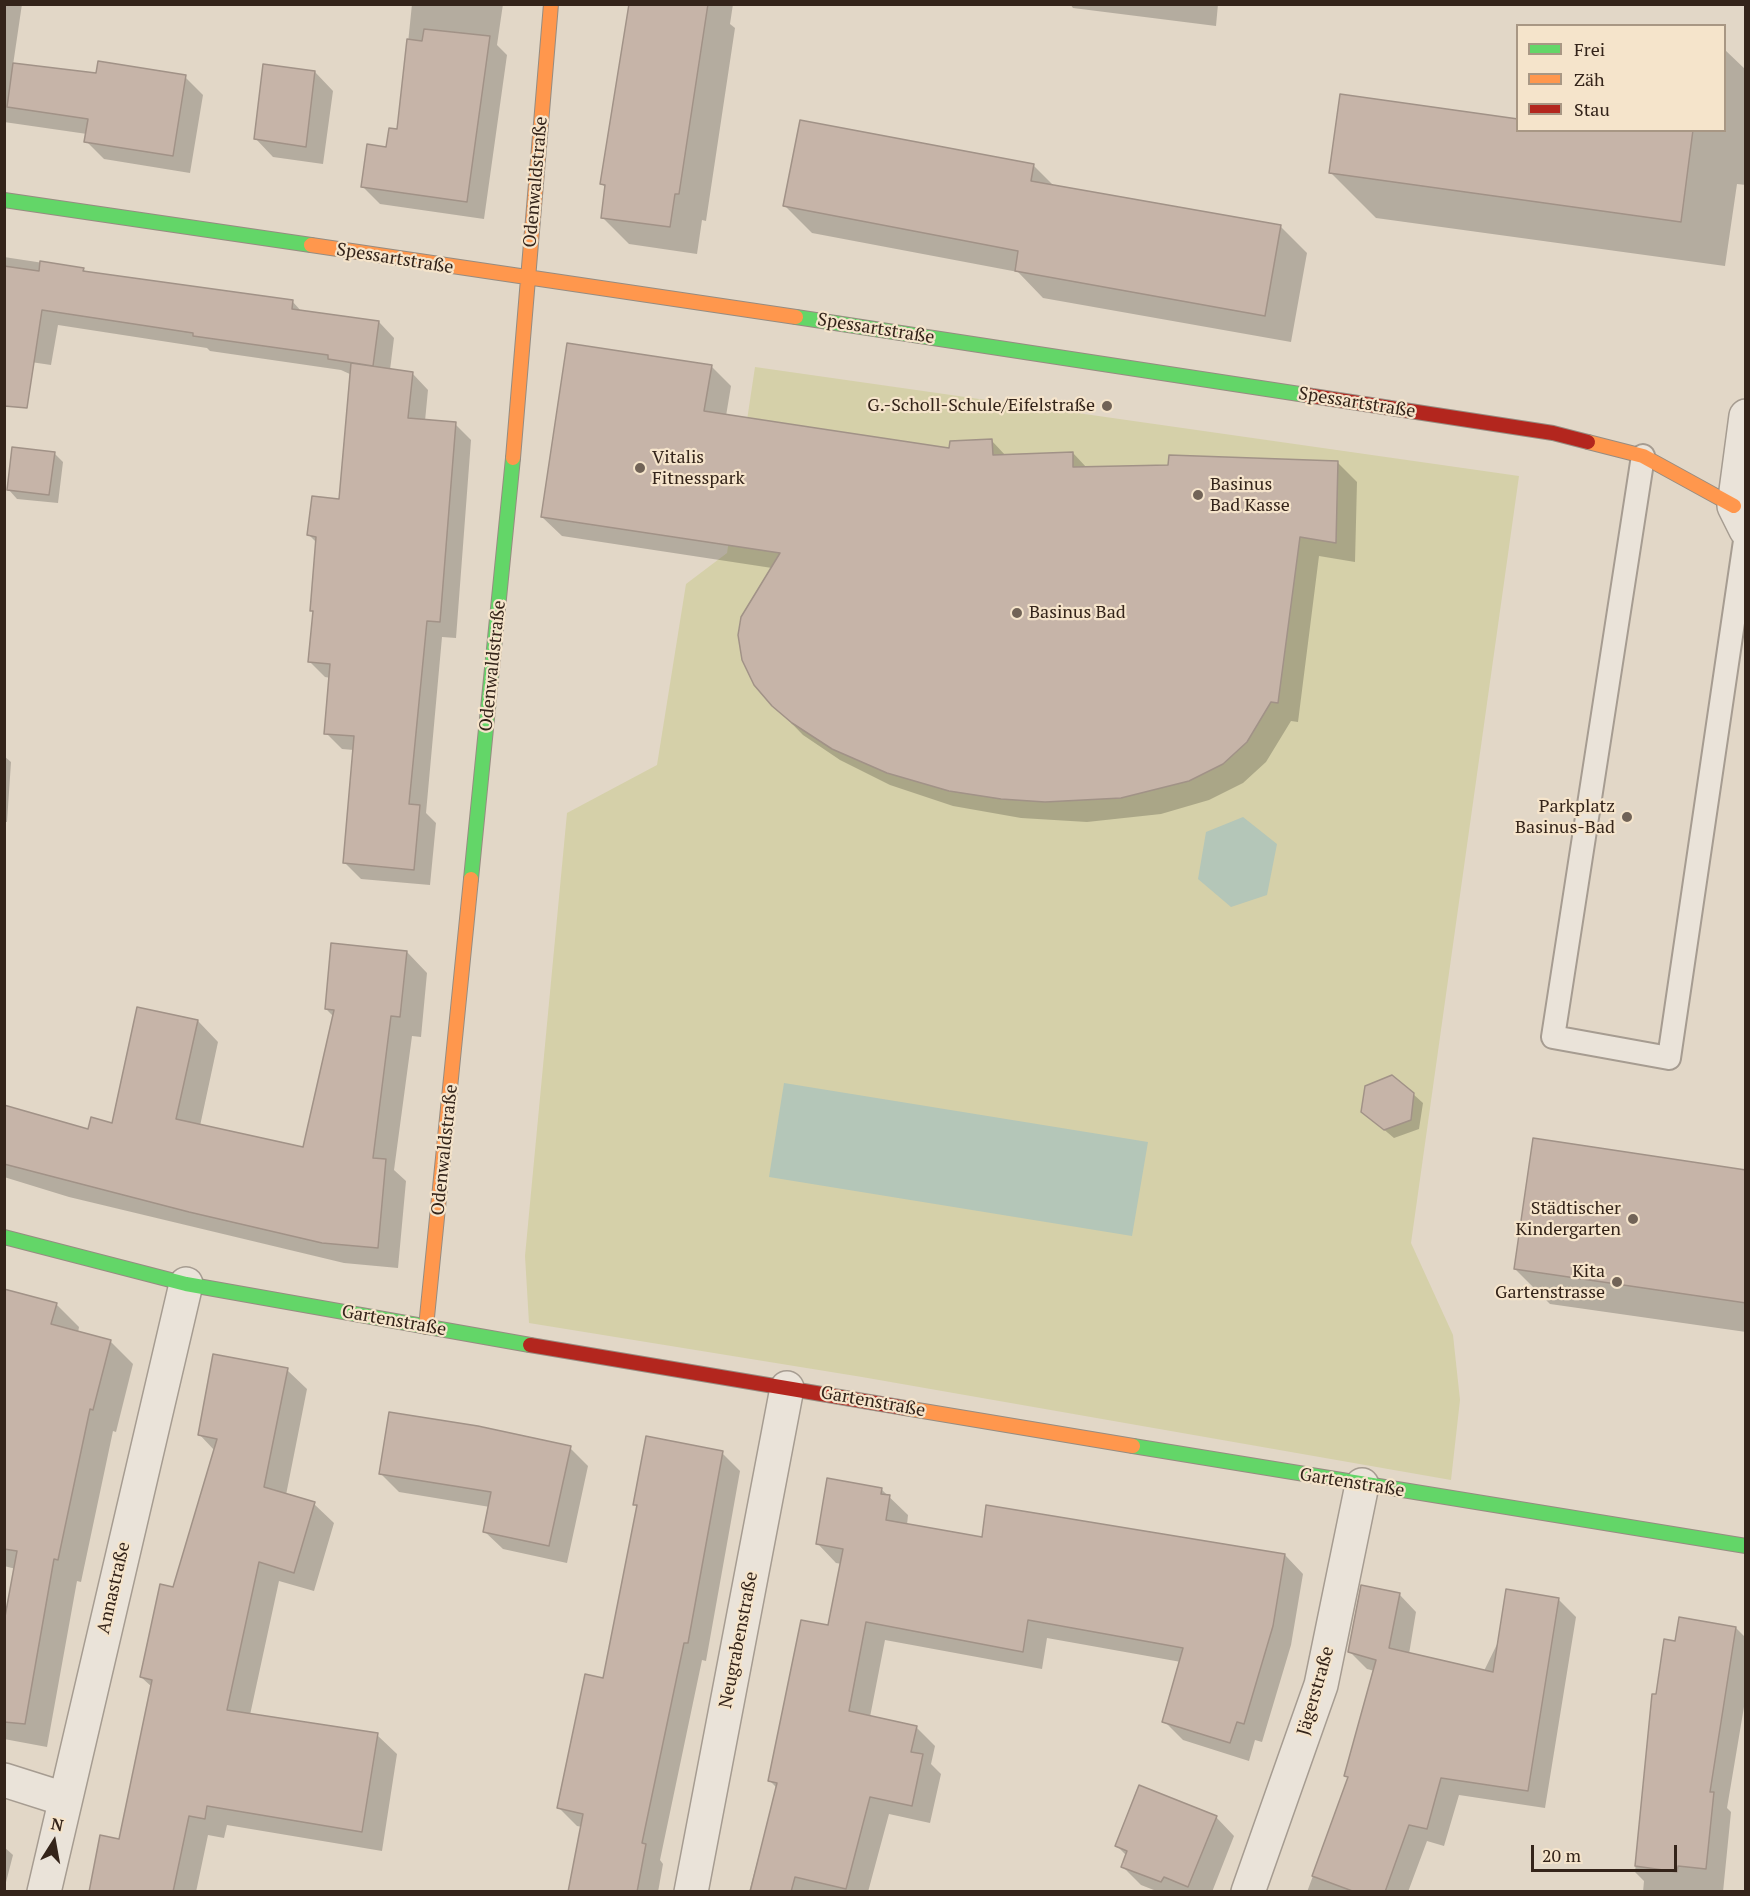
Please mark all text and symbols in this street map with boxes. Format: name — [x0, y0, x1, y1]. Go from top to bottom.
legend — [1516, 24, 1726, 132]
text: Frei — [1574, 37, 1605, 61]
text: Zäh — [1574, 67, 1605, 91]
text: Stau — [1574, 97, 1610, 121]
street label: Odenwaldstraße — [520, 115, 552, 249]
street label: Spessartstraße — [335, 239, 455, 279]
street label: Spessartstraße — [816, 309, 936, 349]
street label: Spessartstraße — [1297, 383, 1417, 423]
place label: G.-Scholl-Schule/Eifelstraße — [867, 395, 1095, 417]
marker: G.-Scholl-Schule/Eifelstraße — [1100, 399, 1114, 413]
place label: Vitalis Fitnesspark — [652, 447, 745, 490]
marker: Vitalis Fitnesspark — [633, 461, 647, 475]
place label: Basinus Bad Kasse — [1210, 474, 1290, 516]
marker: Basinus Bad Kasse — [1191, 488, 1205, 502]
street label: Odenwaldstraße — [475, 599, 511, 733]
place label: Basinus Bad — [1029, 602, 1126, 624]
marker: Basinus Bad — [1010, 606, 1024, 620]
place label: Parkplatz Basinus-Bad — [1515, 796, 1615, 838]
marker: Parkplatz Basinus-Bad — [1620, 810, 1634, 824]
street label: Odenwaldstraße — [427, 1083, 463, 1217]
place label: Städtischer Kindergarten — [1515, 1198, 1621, 1240]
marker: Städtischer Kindergarten — [1626, 1212, 1640, 1226]
place label: Kita Gartenstrasse — [1495, 1261, 1605, 1304]
marker: Kita Gartenstrasse — [1610, 1275, 1624, 1289]
street label: Gartenstraße — [340, 1301, 448, 1341]
street label: Gartenstraße — [819, 1382, 927, 1422]
street label: Gartenstraße — [1298, 1464, 1406, 1502]
street label: Annastraße — [93, 1540, 135, 1636]
street label: Neugrabenstraße — [715, 1570, 763, 1710]
street label: Jägerstraße — [1293, 1644, 1339, 1738]
north arrow — [24, 1812, 84, 1872]
text: N — [49, 1812, 65, 1836]
scale bar — [1534, 1833, 1680, 1871]
text: 20 m — [1542, 1843, 1581, 1867]

